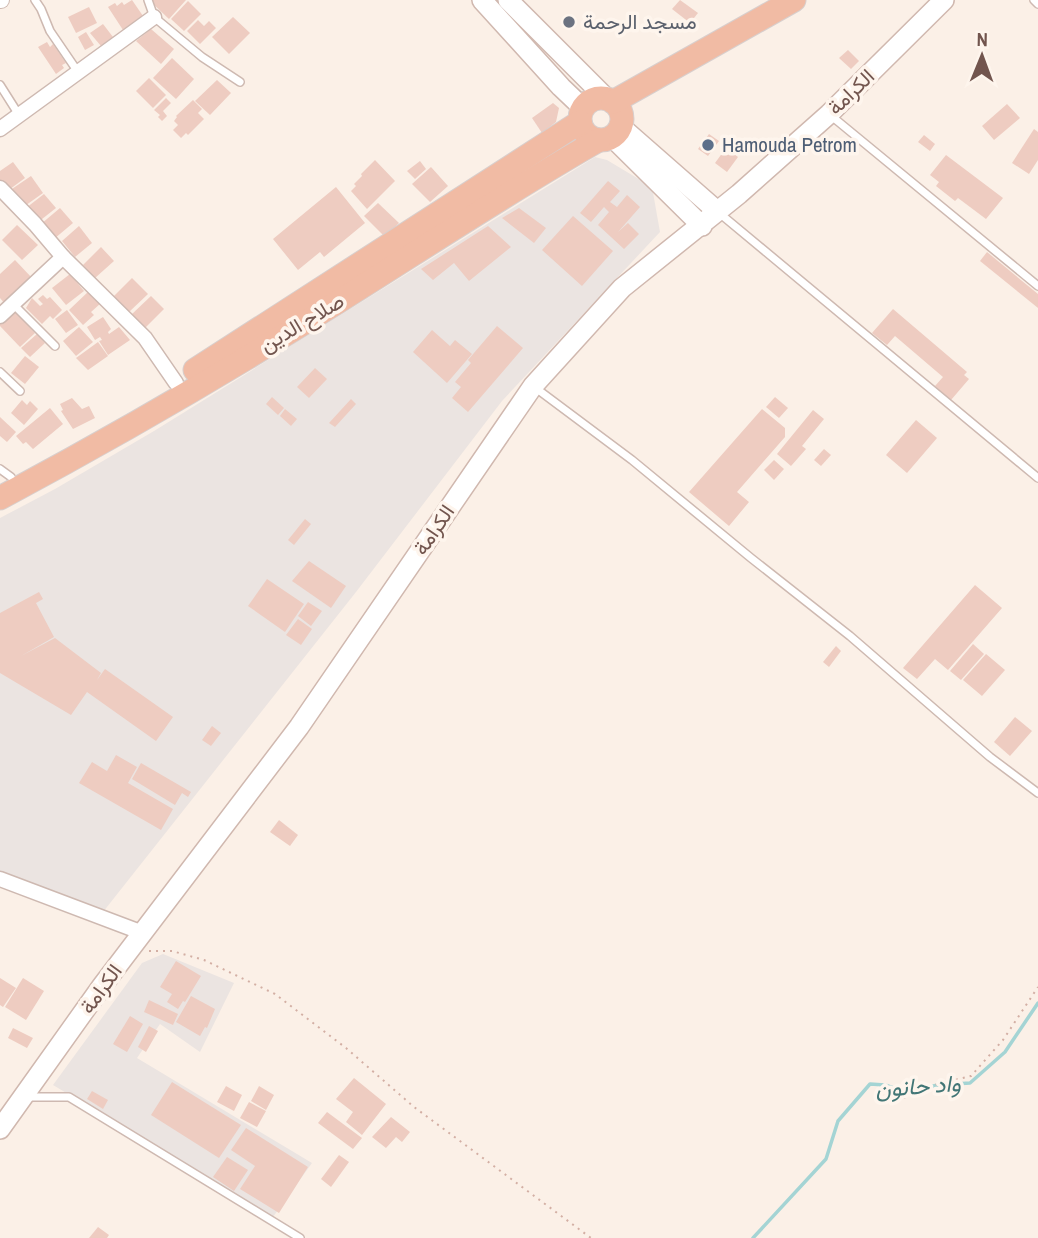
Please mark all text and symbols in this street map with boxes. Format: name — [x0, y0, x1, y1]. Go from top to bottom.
place label: مسجد الرحمة — [583, 7, 697, 36]
marker: مسجد الرحمة — [561, 14, 577, 30]
north arrow — [947, 21, 1017, 91]
text: N — [976, 26, 988, 52]
street label: الكرامة — [821, 62, 881, 121]
place label: Hamouda Petrom — [722, 130, 857, 159]
marker: Hamouda Petrom — [700, 137, 716, 153]
street label: صلاح الدين — [254, 286, 349, 359]
street label: الكرامة — [406, 499, 461, 561]
street label: الكرامة — [73, 958, 129, 1020]
water label: واد حانون — [874, 1067, 962, 1104]

